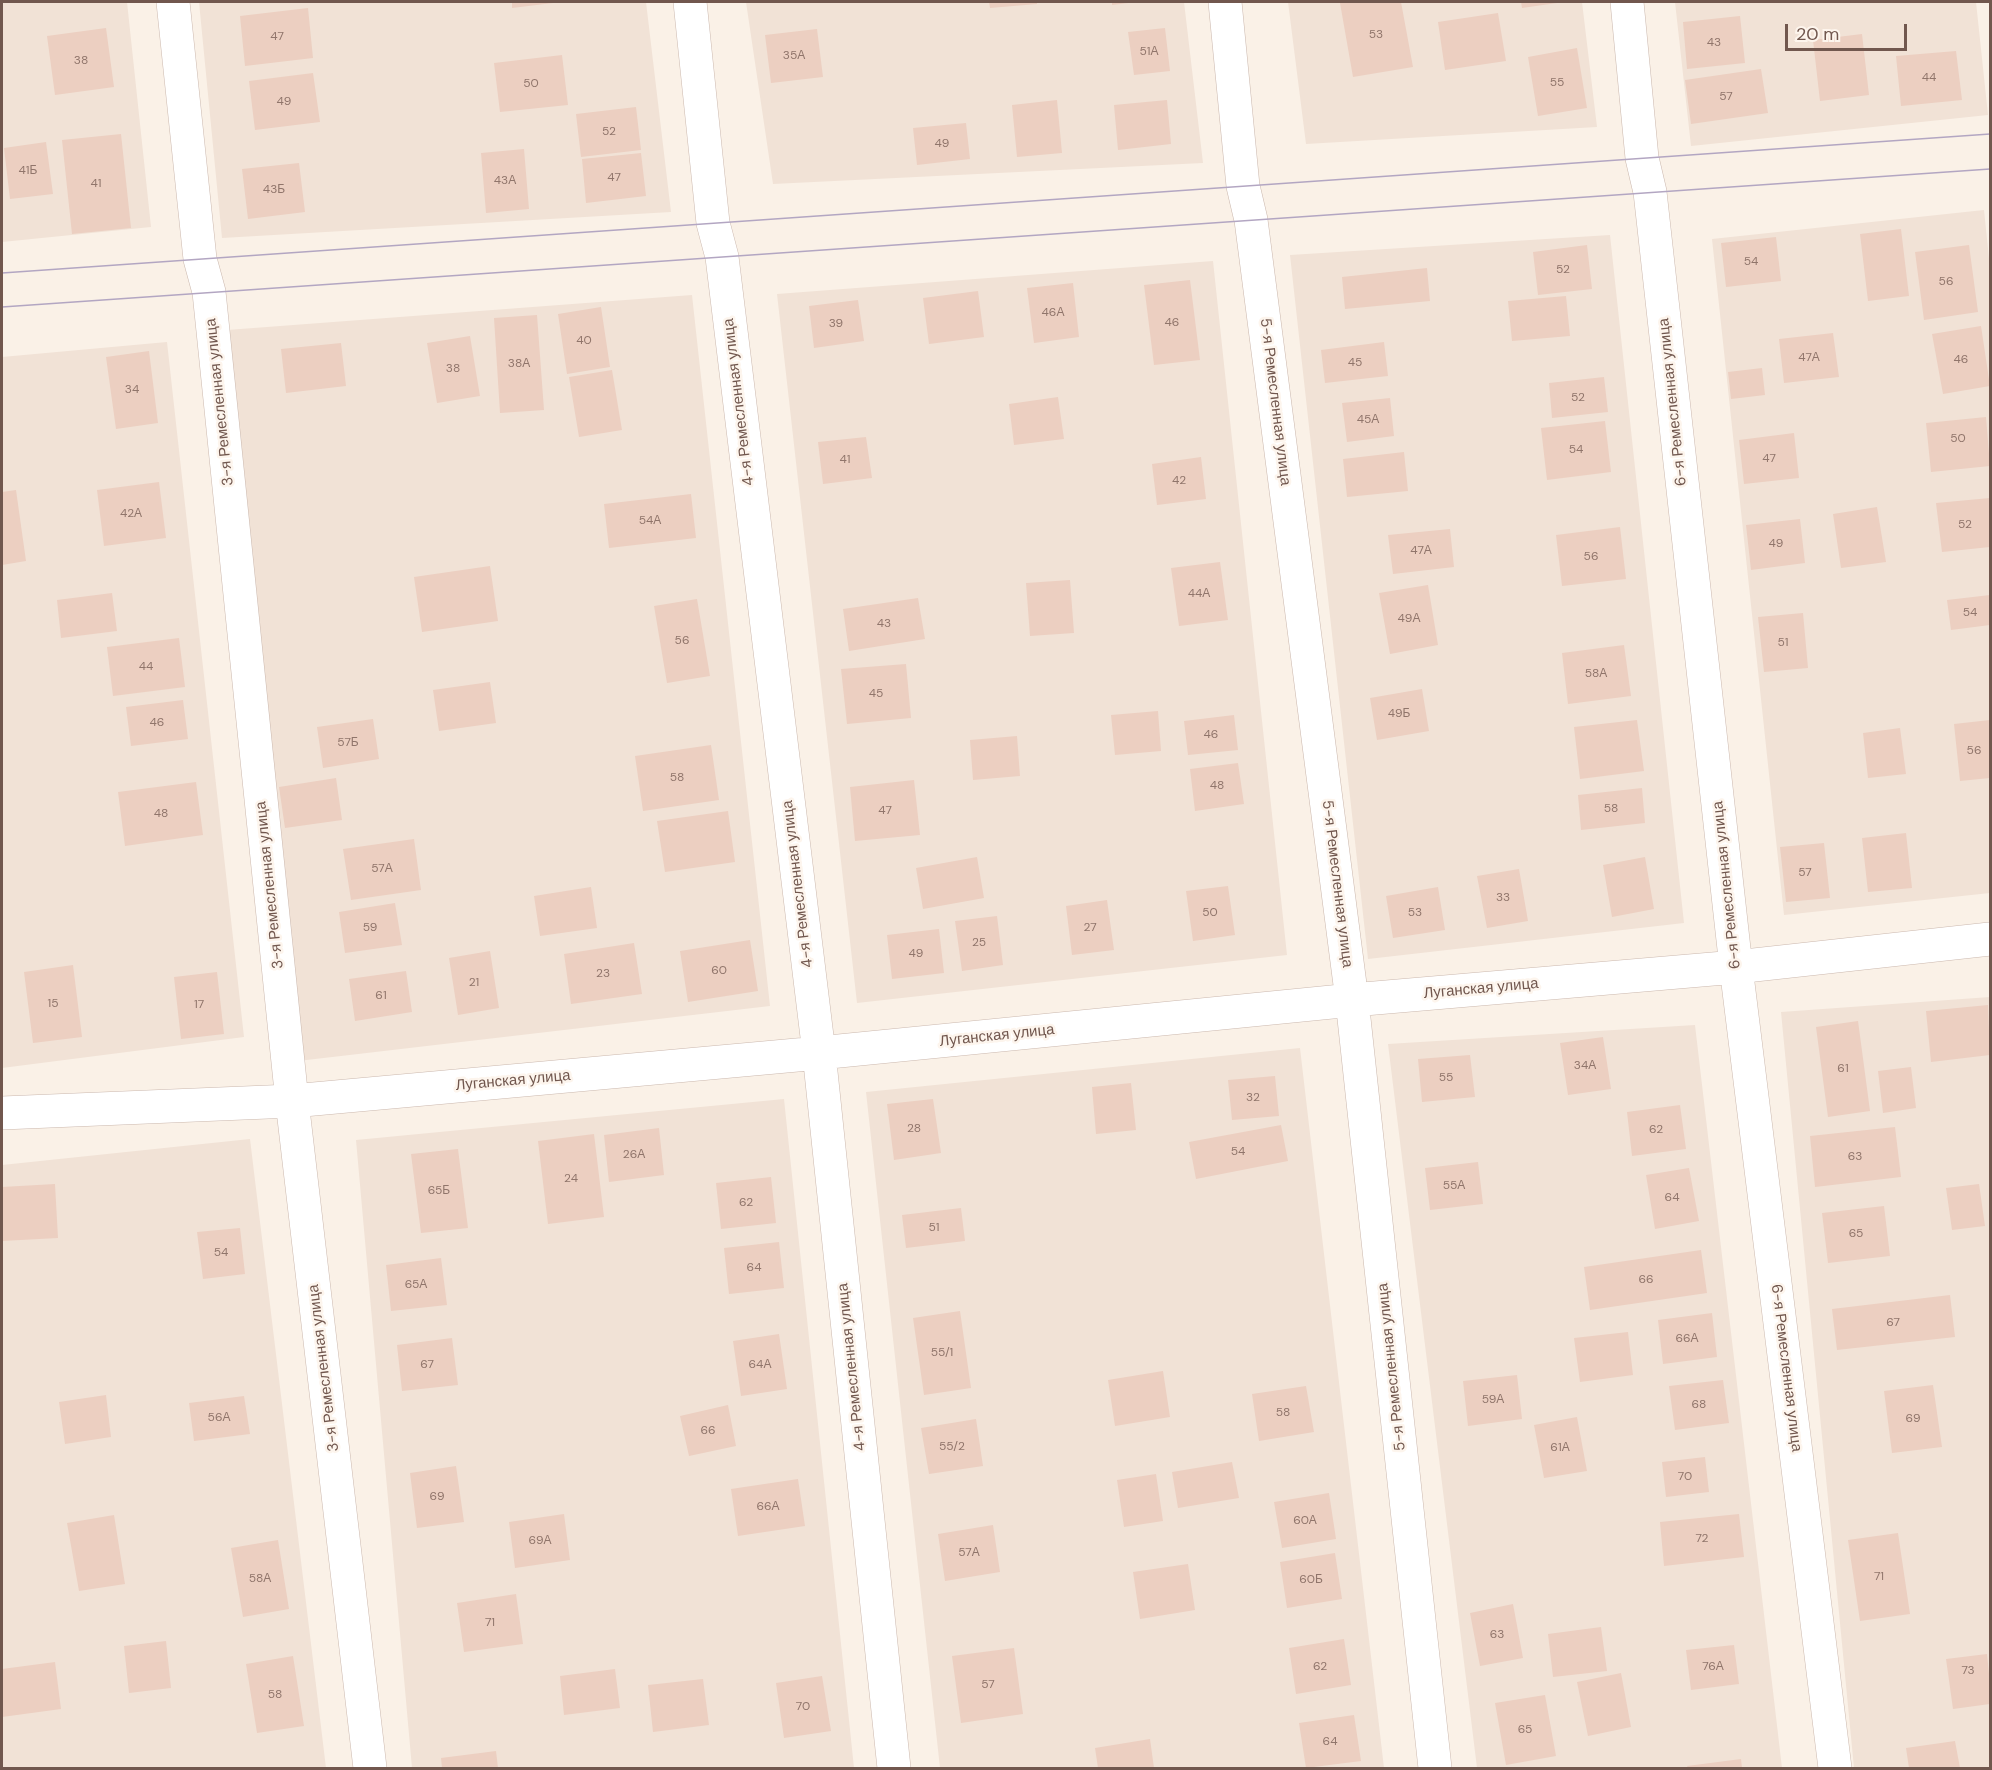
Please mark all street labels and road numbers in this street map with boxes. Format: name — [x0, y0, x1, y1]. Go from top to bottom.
street label: 3-я Ремесленная улица — [202, 317, 238, 487]
street label: 4-я Ремесленная улица — [720, 317, 758, 487]
street label: 5-я Ремесленная улица — [1256, 317, 1294, 487]
street label: 6-я Ремесленная улица — [1655, 317, 1691, 487]
street label: 4-я Ремесленная улица — [779, 799, 817, 969]
street label: 5-я Ремесленная улица — [1318, 799, 1356, 969]
street label: 3-я Ремесленная улица — [252, 800, 288, 970]
street label: 6-я Ремесленная улица — [1709, 800, 1745, 970]
street label: Луганская улица — [1423, 975, 1539, 1003]
street label: Луганская улица — [939, 1021, 1055, 1051]
street label: Луганская улица — [455, 1067, 571, 1095]
street label: 4-я Ремесленная улица — [834, 1282, 870, 1452]
street label: 5-я Ремесленная улица — [1374, 1282, 1410, 1452]
street label: 3-я Ремесленная улица — [305, 1283, 343, 1453]
street label: 6-я Ремесленная улица — [1767, 1283, 1805, 1453]

